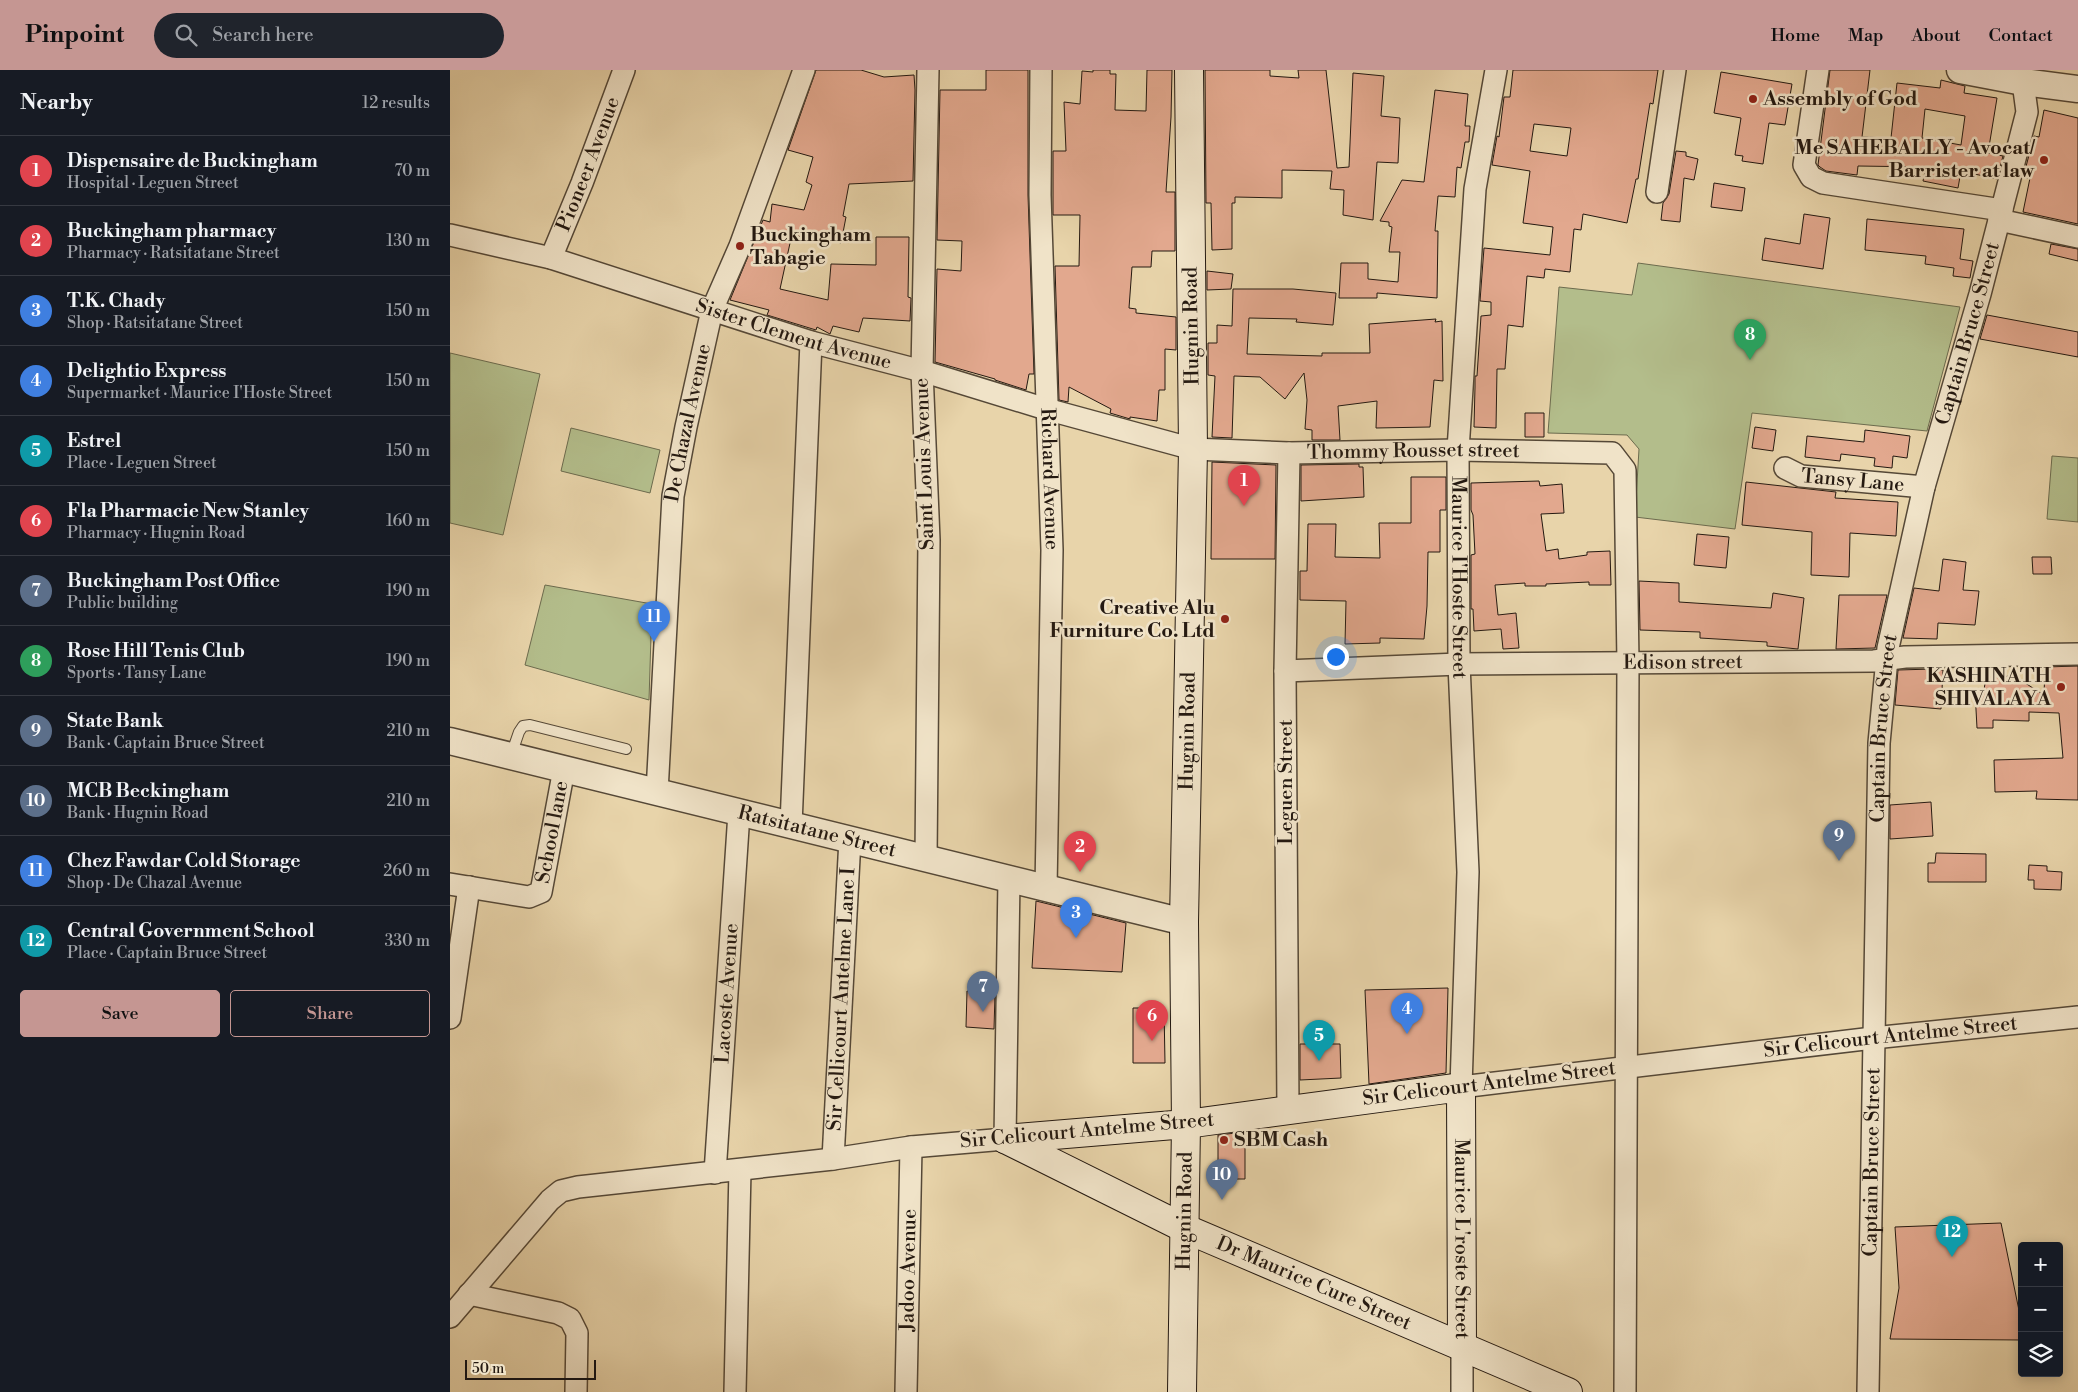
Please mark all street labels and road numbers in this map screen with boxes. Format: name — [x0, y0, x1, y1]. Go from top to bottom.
street label: Pioneer Avenue — [551, 93, 625, 235]
street label: Captain Bruce Street — [1930, 240, 2005, 428]
street label: Hugnin Road — [1178, 266, 1206, 386]
street label: Sister Clement Avenue — [693, 293, 894, 375]
street label: De Chazal Avenue — [660, 341, 717, 504]
street label: Saint Louis Avenue — [909, 377, 941, 551]
street label: Richard Avenue — [1035, 407, 1064, 550]
street label: Thommy Rousset street — [1307, 437, 1520, 465]
street label: Tansy Lane — [1800, 464, 1906, 498]
street label: Maurice I'Hoste Street — [1446, 476, 1472, 680]
street label: Captain Bruce Street — [1865, 632, 1903, 823]
street label: Edison street — [1623, 649, 1743, 675]
street label: Hugnin Road — [1174, 671, 1201, 791]
street label: Leguen Street — [1274, 719, 1299, 845]
street label: School lane — [530, 779, 574, 886]
street label: Ratsitatane Street — [735, 800, 899, 863]
street label: Sir Cellicourt Antelme Lane I — [822, 866, 861, 1132]
street label: Lacoste Avenue — [710, 922, 744, 1064]
street label: Sir Celicourt Antelme Street — [1762, 1011, 2019, 1063]
street label: Sir Celicourt Antelme Street — [1361, 1056, 1617, 1112]
street label: Captain Bruce Street — [1858, 1067, 1886, 1257]
street label: Sir Celicourt Antelme Street — [959, 1107, 1215, 1155]
street label: Maurice L'roste Street — [1449, 1138, 1474, 1339]
street label: Hugnin Road — [1171, 1151, 1198, 1271]
street label: Jadoo Avenue — [895, 1209, 922, 1333]
street label: Dr Maurice Cure Street — [1212, 1231, 1415, 1336]

